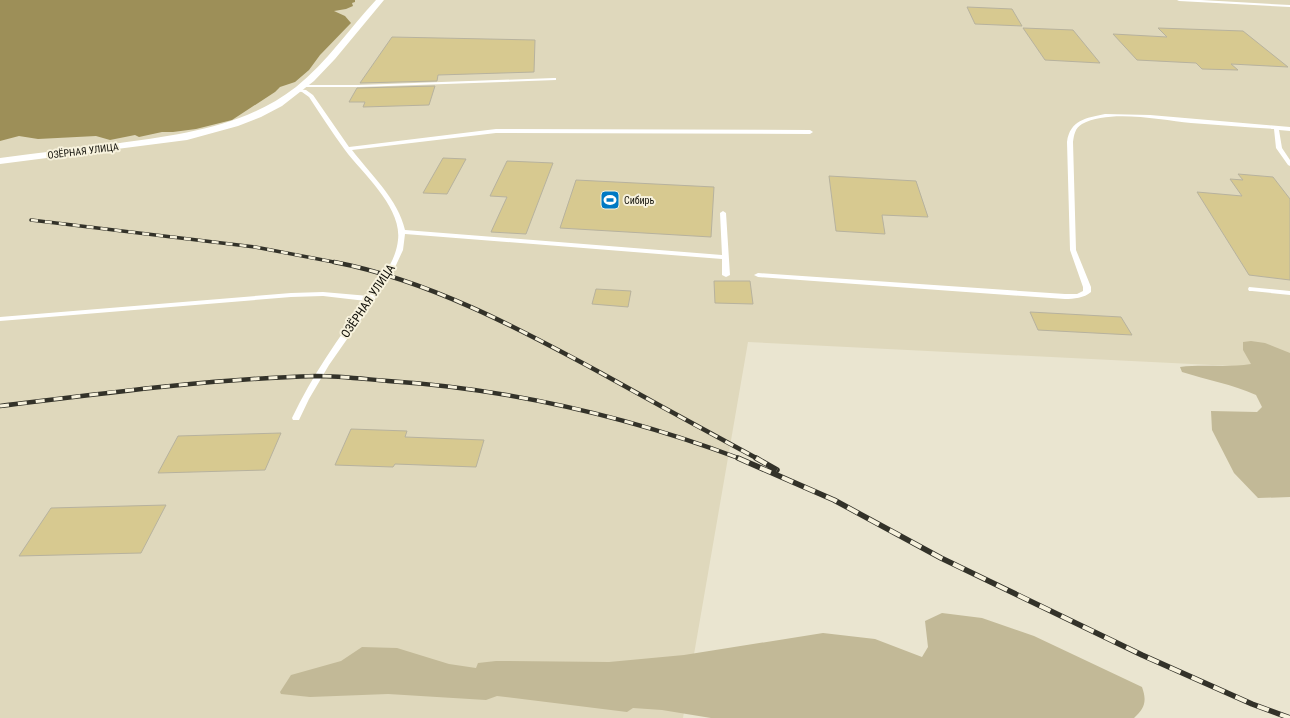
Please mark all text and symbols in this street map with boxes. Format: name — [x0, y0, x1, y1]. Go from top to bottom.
street label: ОЗЁРНАЯ УЛИЦА — [47, 140, 119, 161]
sports icon: Сибирь — [599, 189, 621, 211]
place label: Сибирь — [624, 195, 655, 206]
street label: ОЗЁРНАЯ УЛИЦА — [337, 261, 398, 340]

